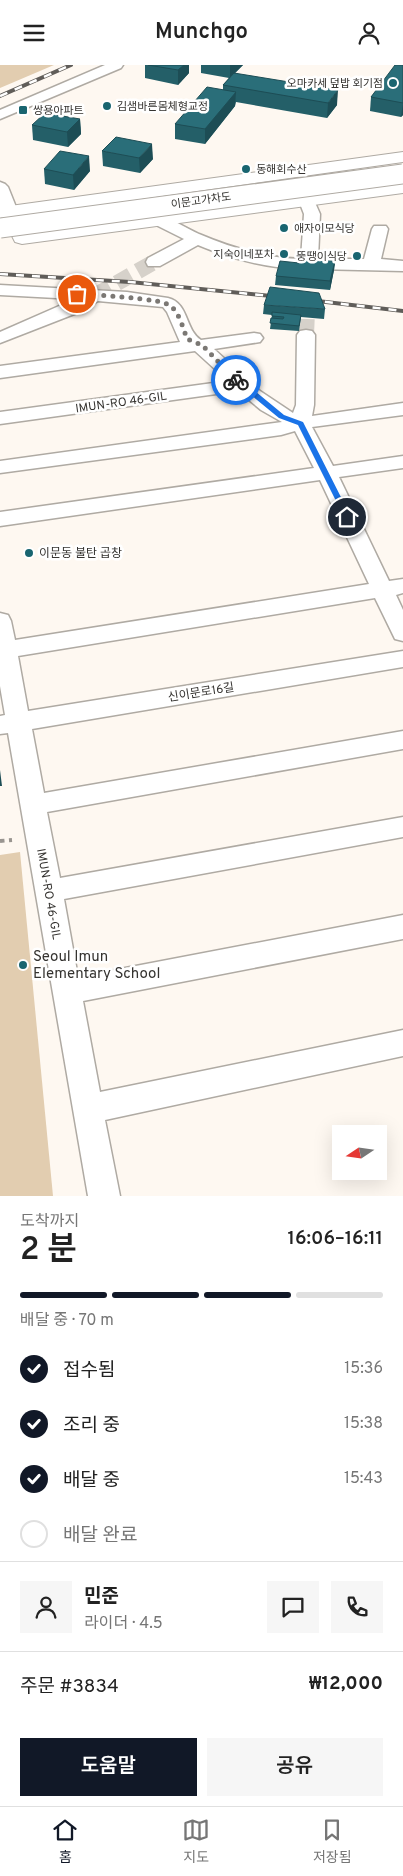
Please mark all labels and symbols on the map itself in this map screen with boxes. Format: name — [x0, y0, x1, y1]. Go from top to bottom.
place label: 오마카세 덮밥 회기점 — [287, 77, 383, 91]
marker: 오마카세 덮밥 회기점 — [387, 77, 399, 89]
marker: 김샘바른몸체형교정 — [101, 100, 113, 112]
place label: 김샘바른몸체형교정 — [117, 100, 208, 114]
marker: 쌍용아파트 — [17, 104, 29, 116]
place label: 쌍용아파트 — [33, 104, 84, 118]
marker: 동해회수산 — [240, 163, 252, 175]
place label: 동해회수산 — [256, 163, 307, 177]
street label: 이문고가차도 — [170, 190, 232, 212]
marker: 애자이모식당 — [278, 222, 290, 234]
place label: 애자이모식당 — [294, 222, 355, 236]
place label: 지숙이네포차 — [213, 248, 274, 262]
marker: 지숙이네포차 — [278, 248, 290, 260]
place label: 뚱땡이식당 — [296, 250, 347, 264]
marker: 뚱땡이식당 — [351, 250, 363, 262]
pin — [56, 273, 98, 315]
courier — [211, 355, 261, 405]
street label: IMUN-RO 46-GIL — [74, 389, 168, 417]
pin — [326, 496, 368, 538]
place label: 이문동 불탄 곱창 — [39, 546, 122, 562]
marker: 이문동 불탄 곱창 — [23, 547, 35, 559]
street label: 신이문로16길 — [167, 680, 235, 706]
street label: IMUN-RO 46-GIL — [32, 847, 64, 941]
place label: Seoul Imun Elementary School — [33, 948, 160, 984]
marker: Seoul Imun Elementary School — [17, 959, 29, 971]
north arrow — [332, 1125, 388, 1180]

